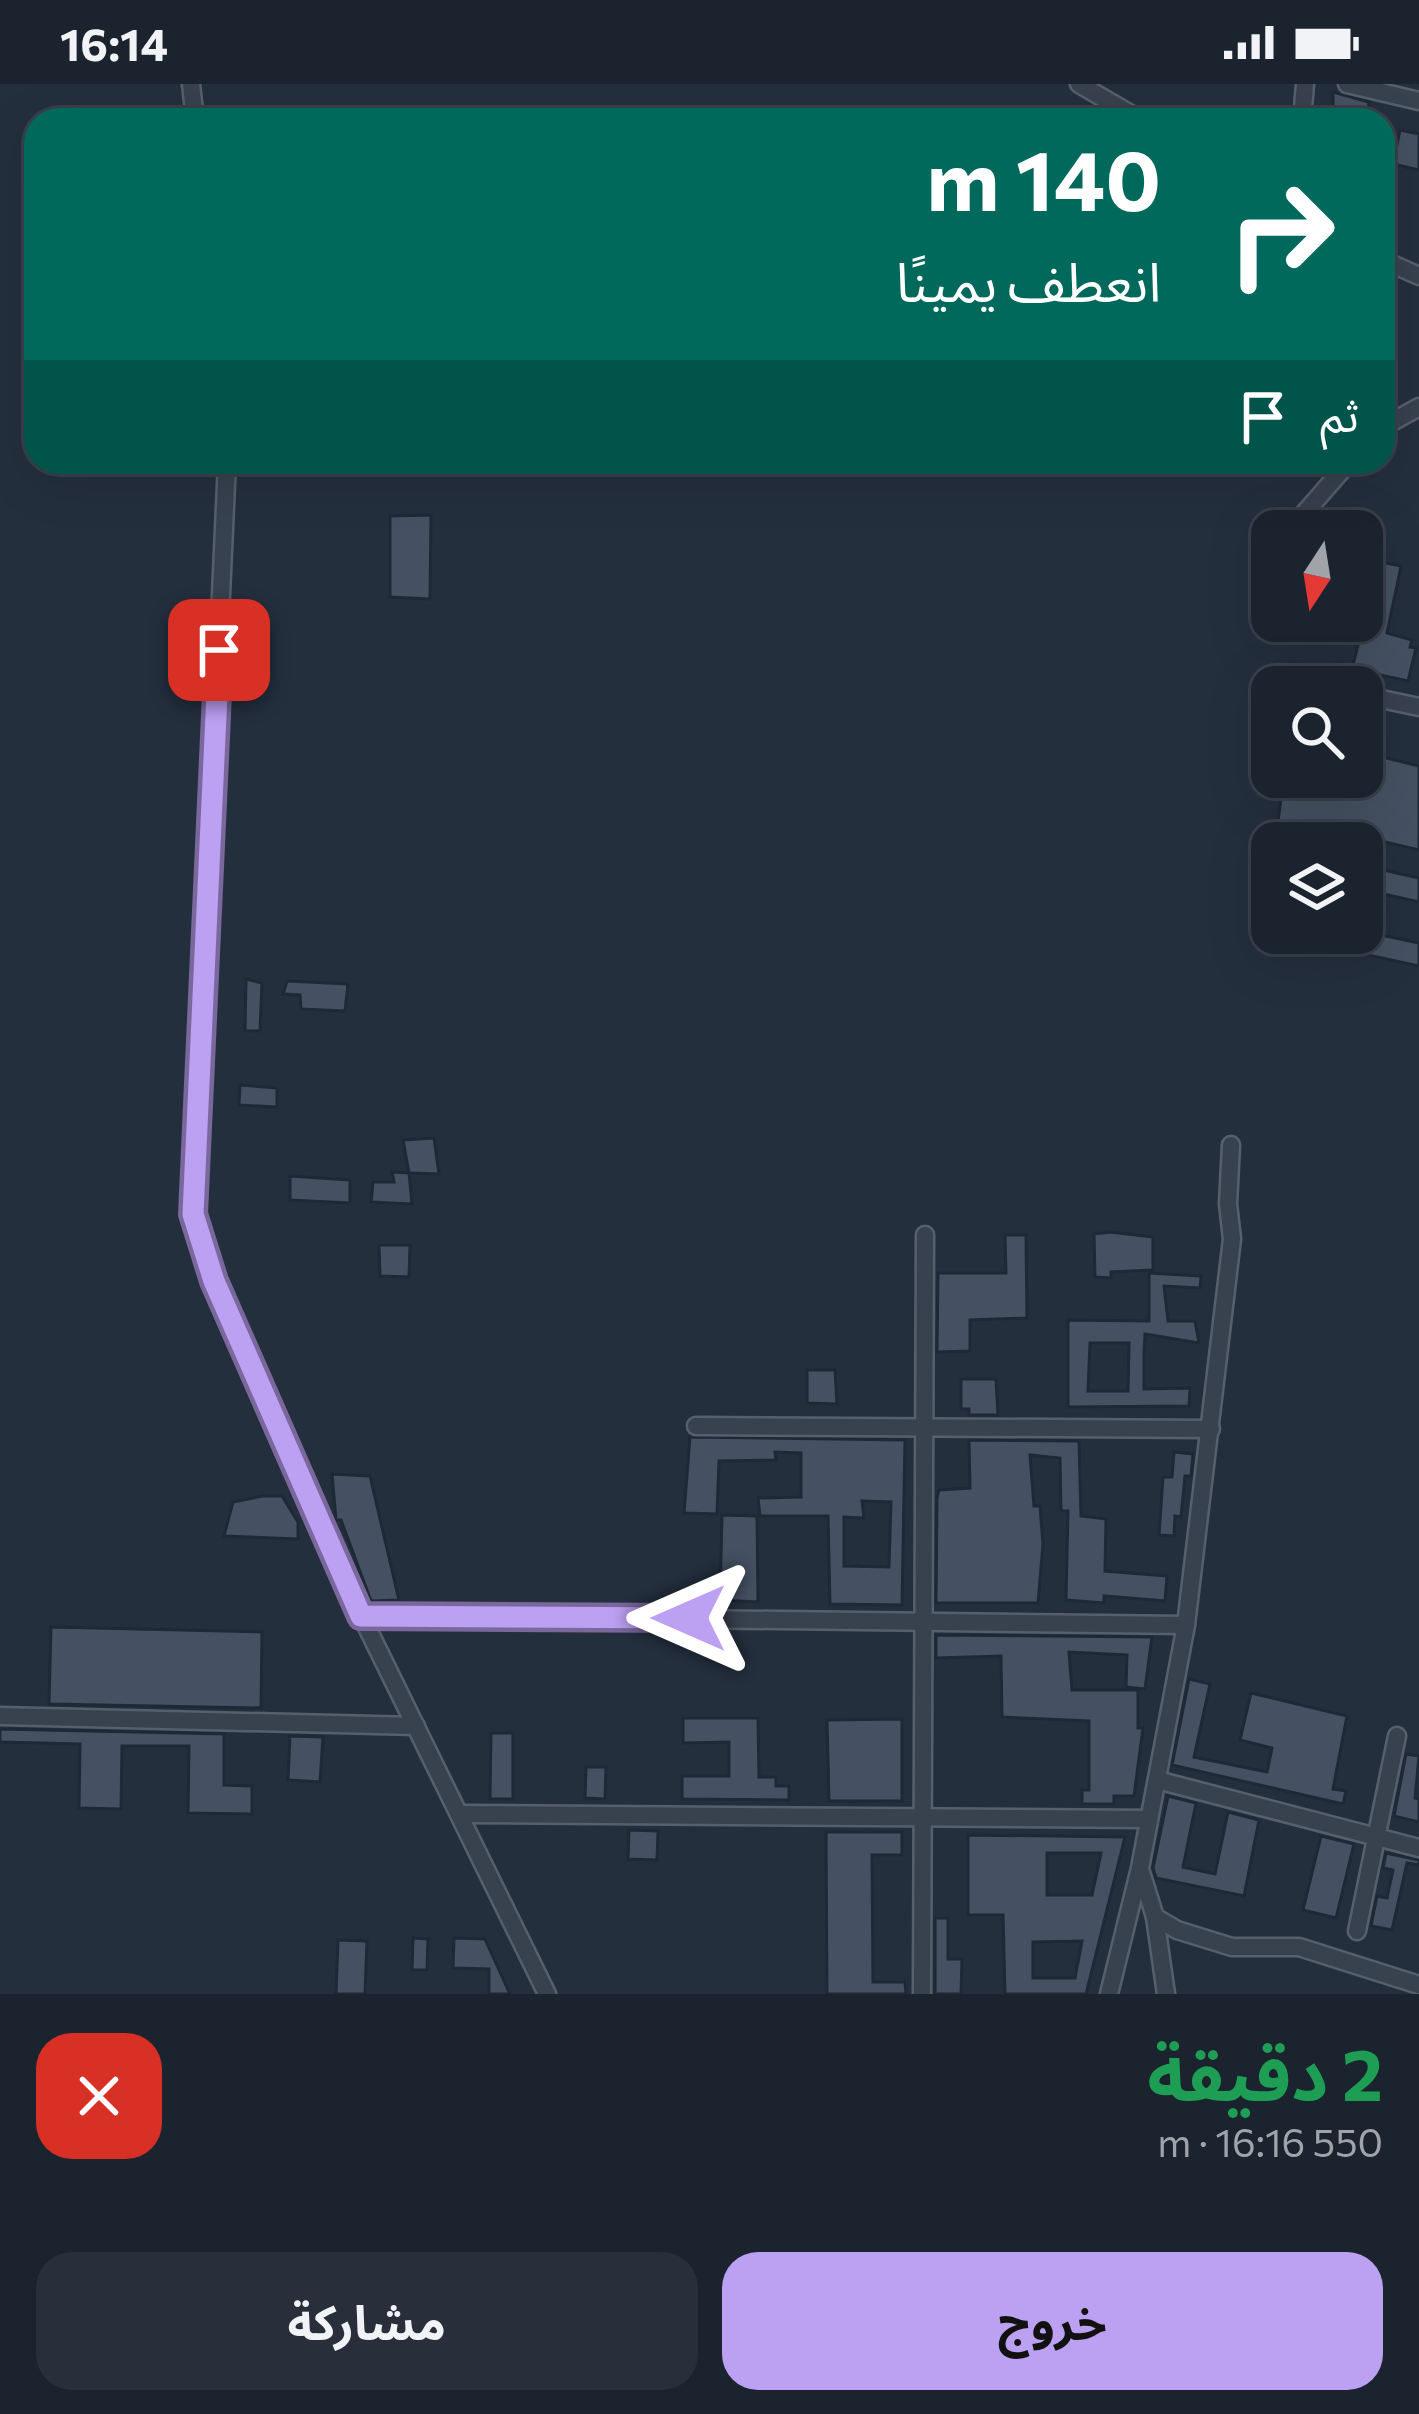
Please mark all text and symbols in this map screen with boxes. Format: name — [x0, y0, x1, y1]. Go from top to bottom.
text: 16:14 — [60, 15, 168, 70]
text: 140 m — [926, 126, 1161, 228]
icon: right — [1203, 156, 1359, 312]
text: انعطف يمينًا — [896, 247, 1161, 313]
icon: arrive — [1230, 384, 1296, 450]
text: ثم — [1320, 386, 1359, 441]
north arrow — [1251, 510, 1383, 642]
map controls — [1251, 510, 1383, 954]
pin — [168, 599, 270, 701]
icon: arrive — [186, 617, 252, 683]
button: search — [1251, 666, 1383, 798]
button: layers — [1251, 822, 1383, 954]
position arrow — [626, 1555, 752, 1681]
text: 2 دقيقة — [1147, 2028, 1383, 2116]
button: close — [36, 2033, 162, 2159]
text: 550 m · 16:16 — [1157, 2117, 1383, 2165]
button: مشاركة — [36, 2252, 698, 2390]
button: خروج — [722, 2252, 1383, 2390]

